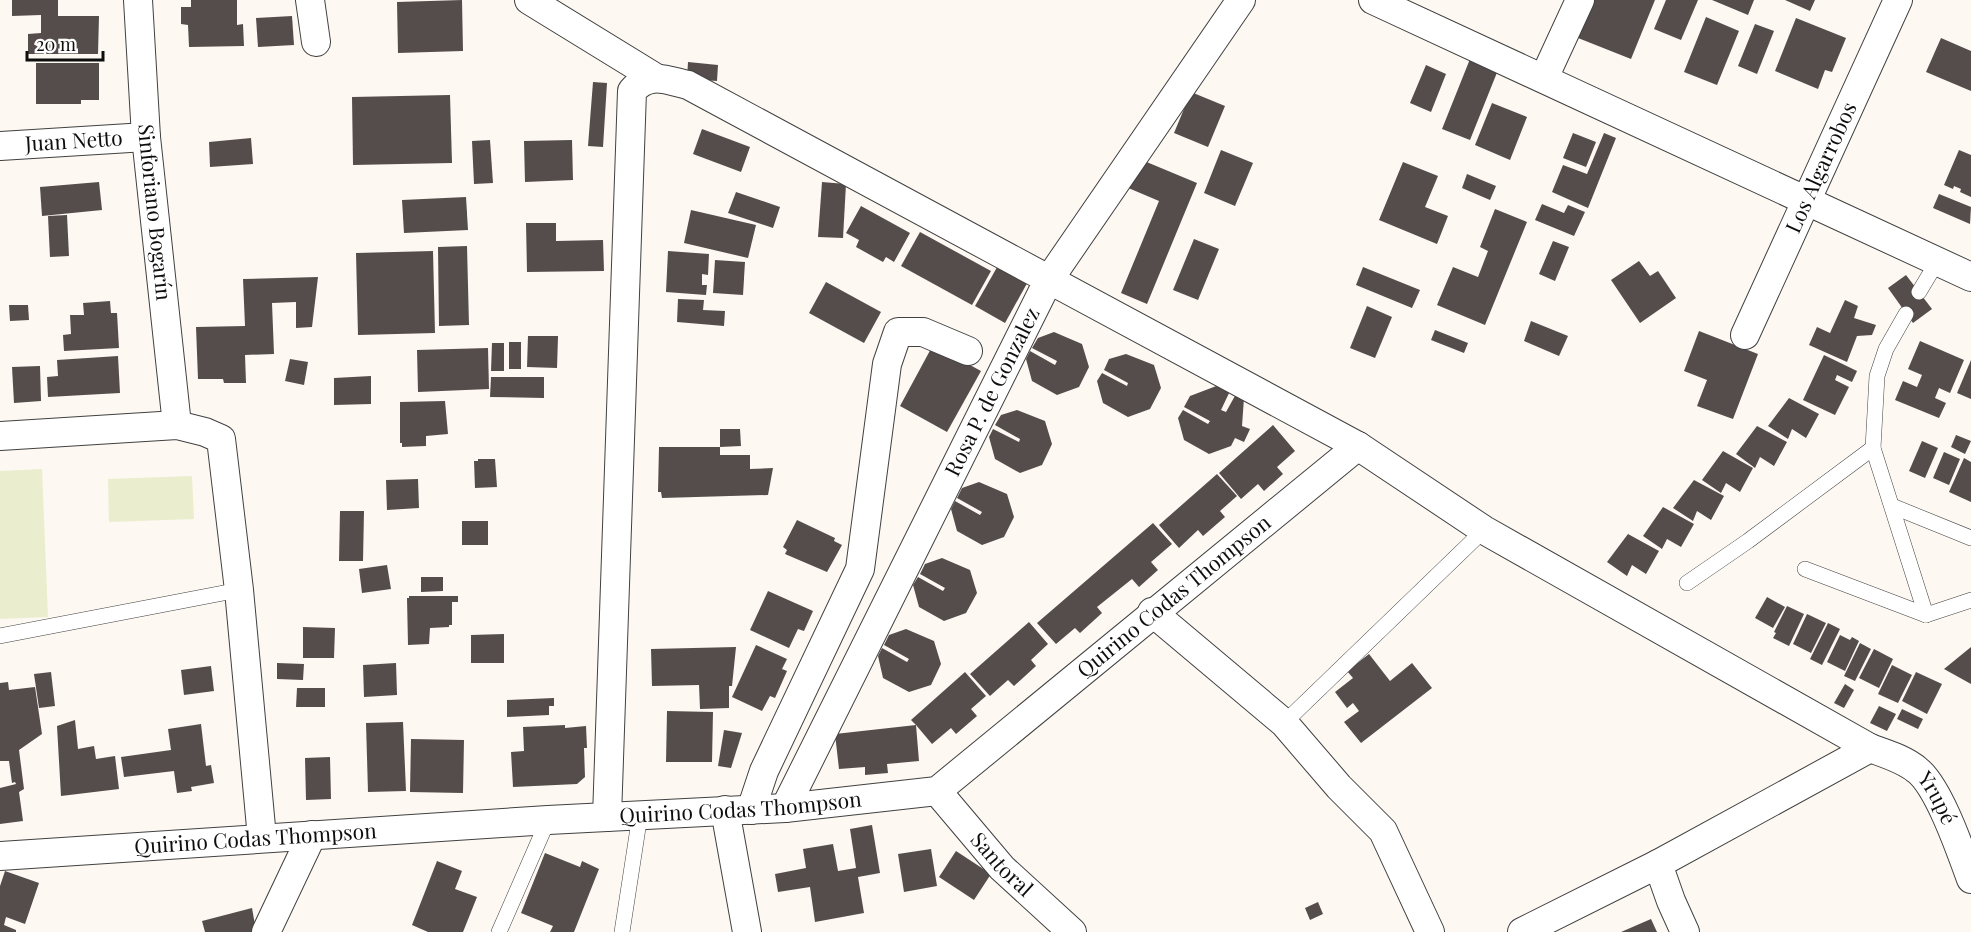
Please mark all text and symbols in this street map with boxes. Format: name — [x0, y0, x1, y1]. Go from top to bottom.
scale bar — [27, 24, 104, 62]
text: 20 m — [36, 32, 76, 56]
street label: Los Algarrobos — [1778, 97, 1862, 237]
street label: Juan Netto — [23, 122, 123, 156]
street label: Sinforiano Bogarín — [133, 123, 180, 302]
street label: Rosa P. de Gonzalez — [937, 302, 1045, 480]
street label: Quirino Codas Thompson — [1070, 507, 1276, 683]
street label: Yrupé — [1912, 764, 1964, 828]
street label: Quirino Codas Thompson — [619, 784, 863, 828]
street label: Quirino Codas Thompson — [133, 815, 378, 859]
street label: Santoral — [966, 825, 1040, 902]

